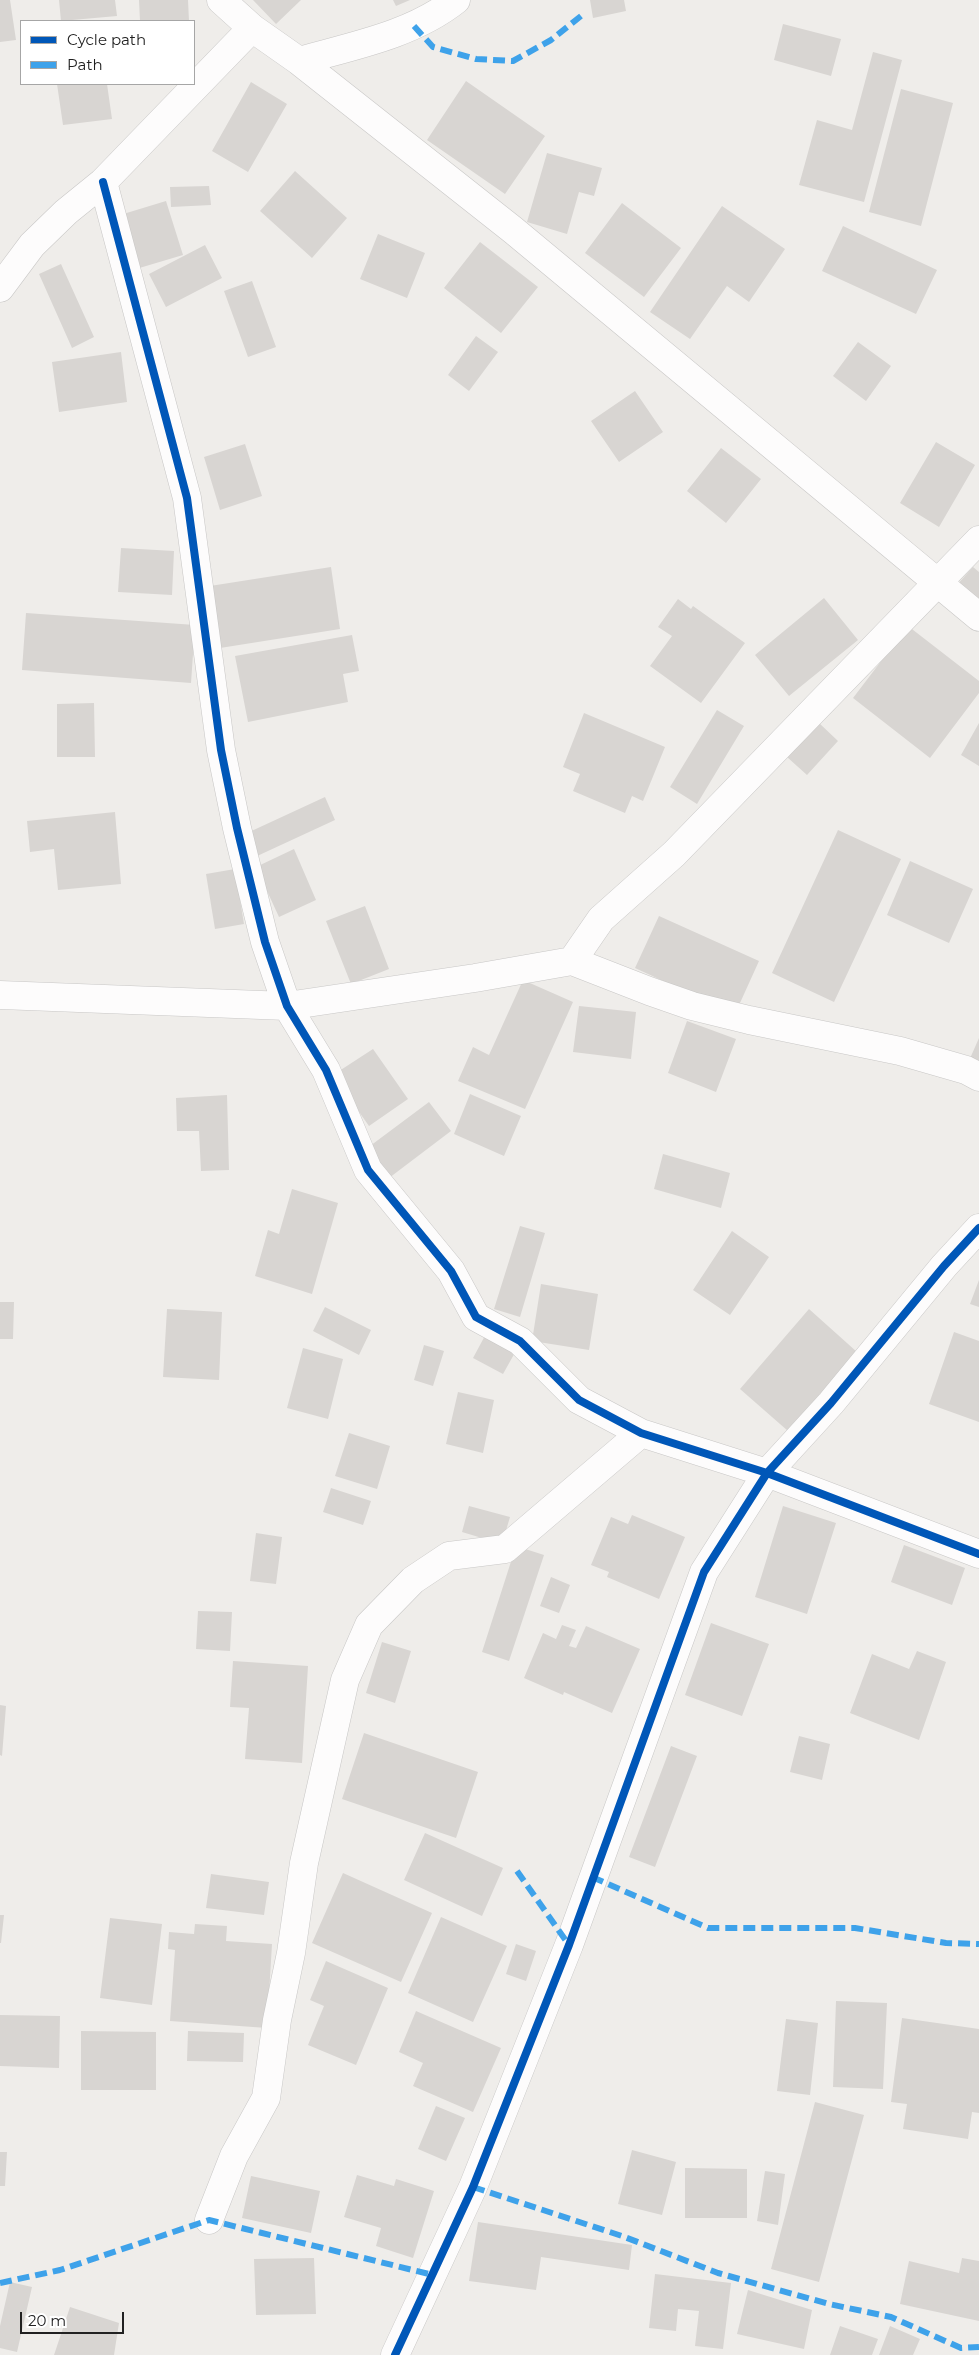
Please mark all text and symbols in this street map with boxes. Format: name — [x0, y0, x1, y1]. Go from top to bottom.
legend — [20, 20, 195, 85]
text: Cycle path — [67, 30, 146, 49]
text: Path — [67, 55, 103, 74]
scale bar — [22, 2302, 126, 2334]
text: 20 m — [28, 2311, 66, 2330]

